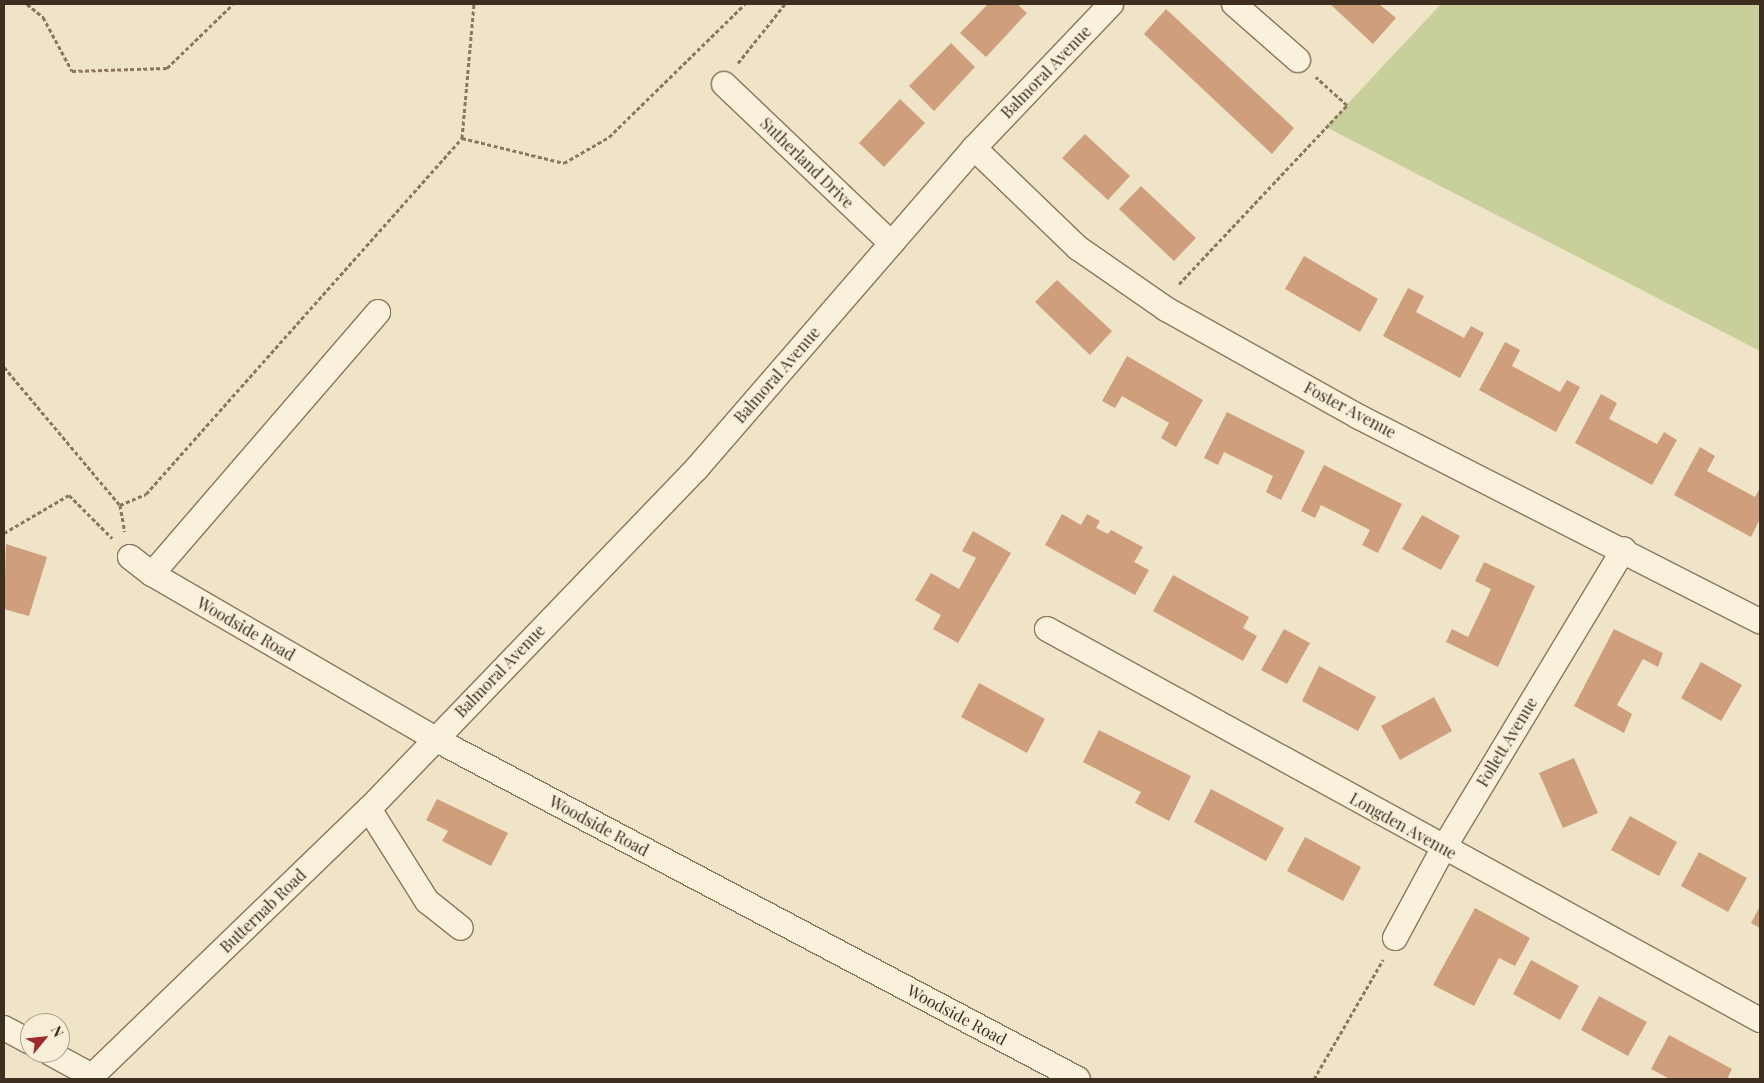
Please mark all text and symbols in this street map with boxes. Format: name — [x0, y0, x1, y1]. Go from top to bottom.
street label: Balmoral Avenue — [997, 21, 1095, 123]
street label: Sutherland Drive — [756, 114, 858, 212]
street label: Balmoral Avenue — [730, 323, 824, 427]
street label: Foster Avenue — [1300, 378, 1400, 442]
street label: Woodside Road — [194, 593, 298, 665]
street label: Balmoral Avenue — [451, 620, 549, 722]
street label: Follett Avenue — [1473, 693, 1541, 791]
street label: Longden Avenue — [1346, 789, 1460, 863]
street label: Woodside Road — [546, 792, 652, 860]
street label: Butternab Road — [216, 865, 310, 957]
street label: Woodside Road — [904, 981, 1010, 1049]
north arrow — [20, 1013, 70, 1063]
text: N — [47, 1022, 69, 1040]

